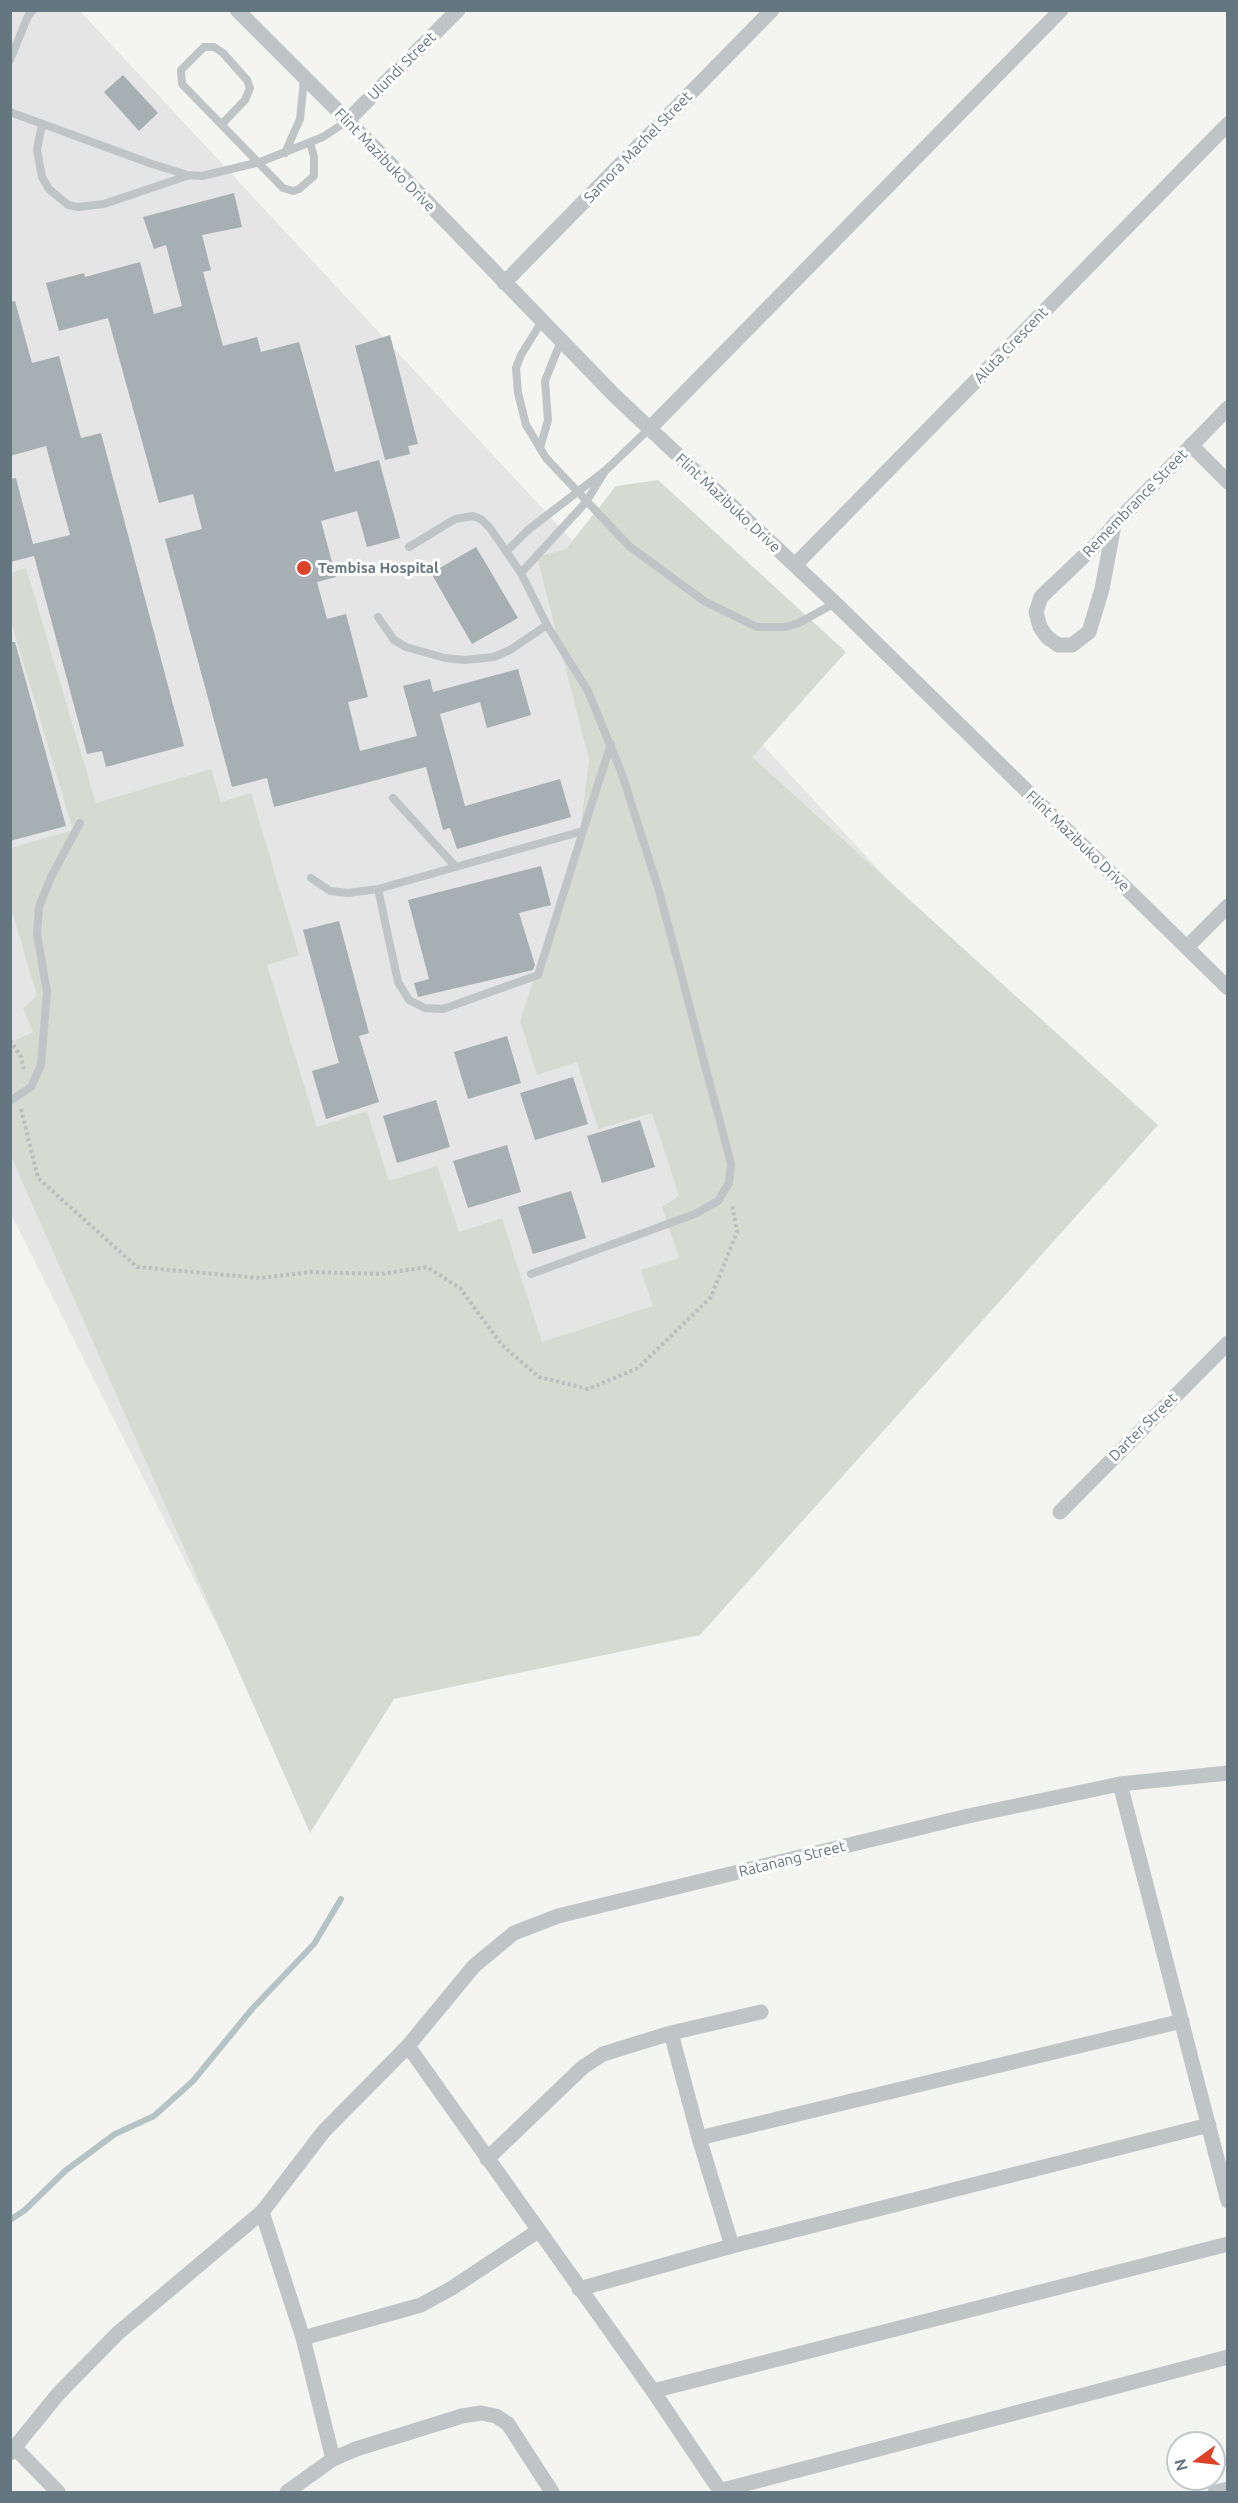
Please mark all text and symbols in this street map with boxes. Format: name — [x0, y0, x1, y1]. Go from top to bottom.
street label: Ulundi Street — [364, 28, 440, 104]
street label: Samora Machel Street — [580, 88, 696, 206]
street label: Flint Mazibuko Drive — [331, 104, 439, 216]
street label: Aluta Crescent — [970, 303, 1052, 387]
street label: Remembrance Street — [1079, 445, 1191, 561]
street label: Flint Mazibuko Drive — [672, 450, 784, 556]
marker: Tembisa Hospital — [295, 559, 313, 577]
place label: Tembisa Hospital — [318, 559, 439, 577]
street label: Flint Mazibuko Drive — [1022, 787, 1134, 895]
street label: Darter Street — [1105, 1389, 1181, 1465]
street label: Ratanang Street — [737, 1837, 847, 1881]
north arrow — [1166, 2431, 1226, 2491]
text: N — [1170, 2457, 1191, 2473]

